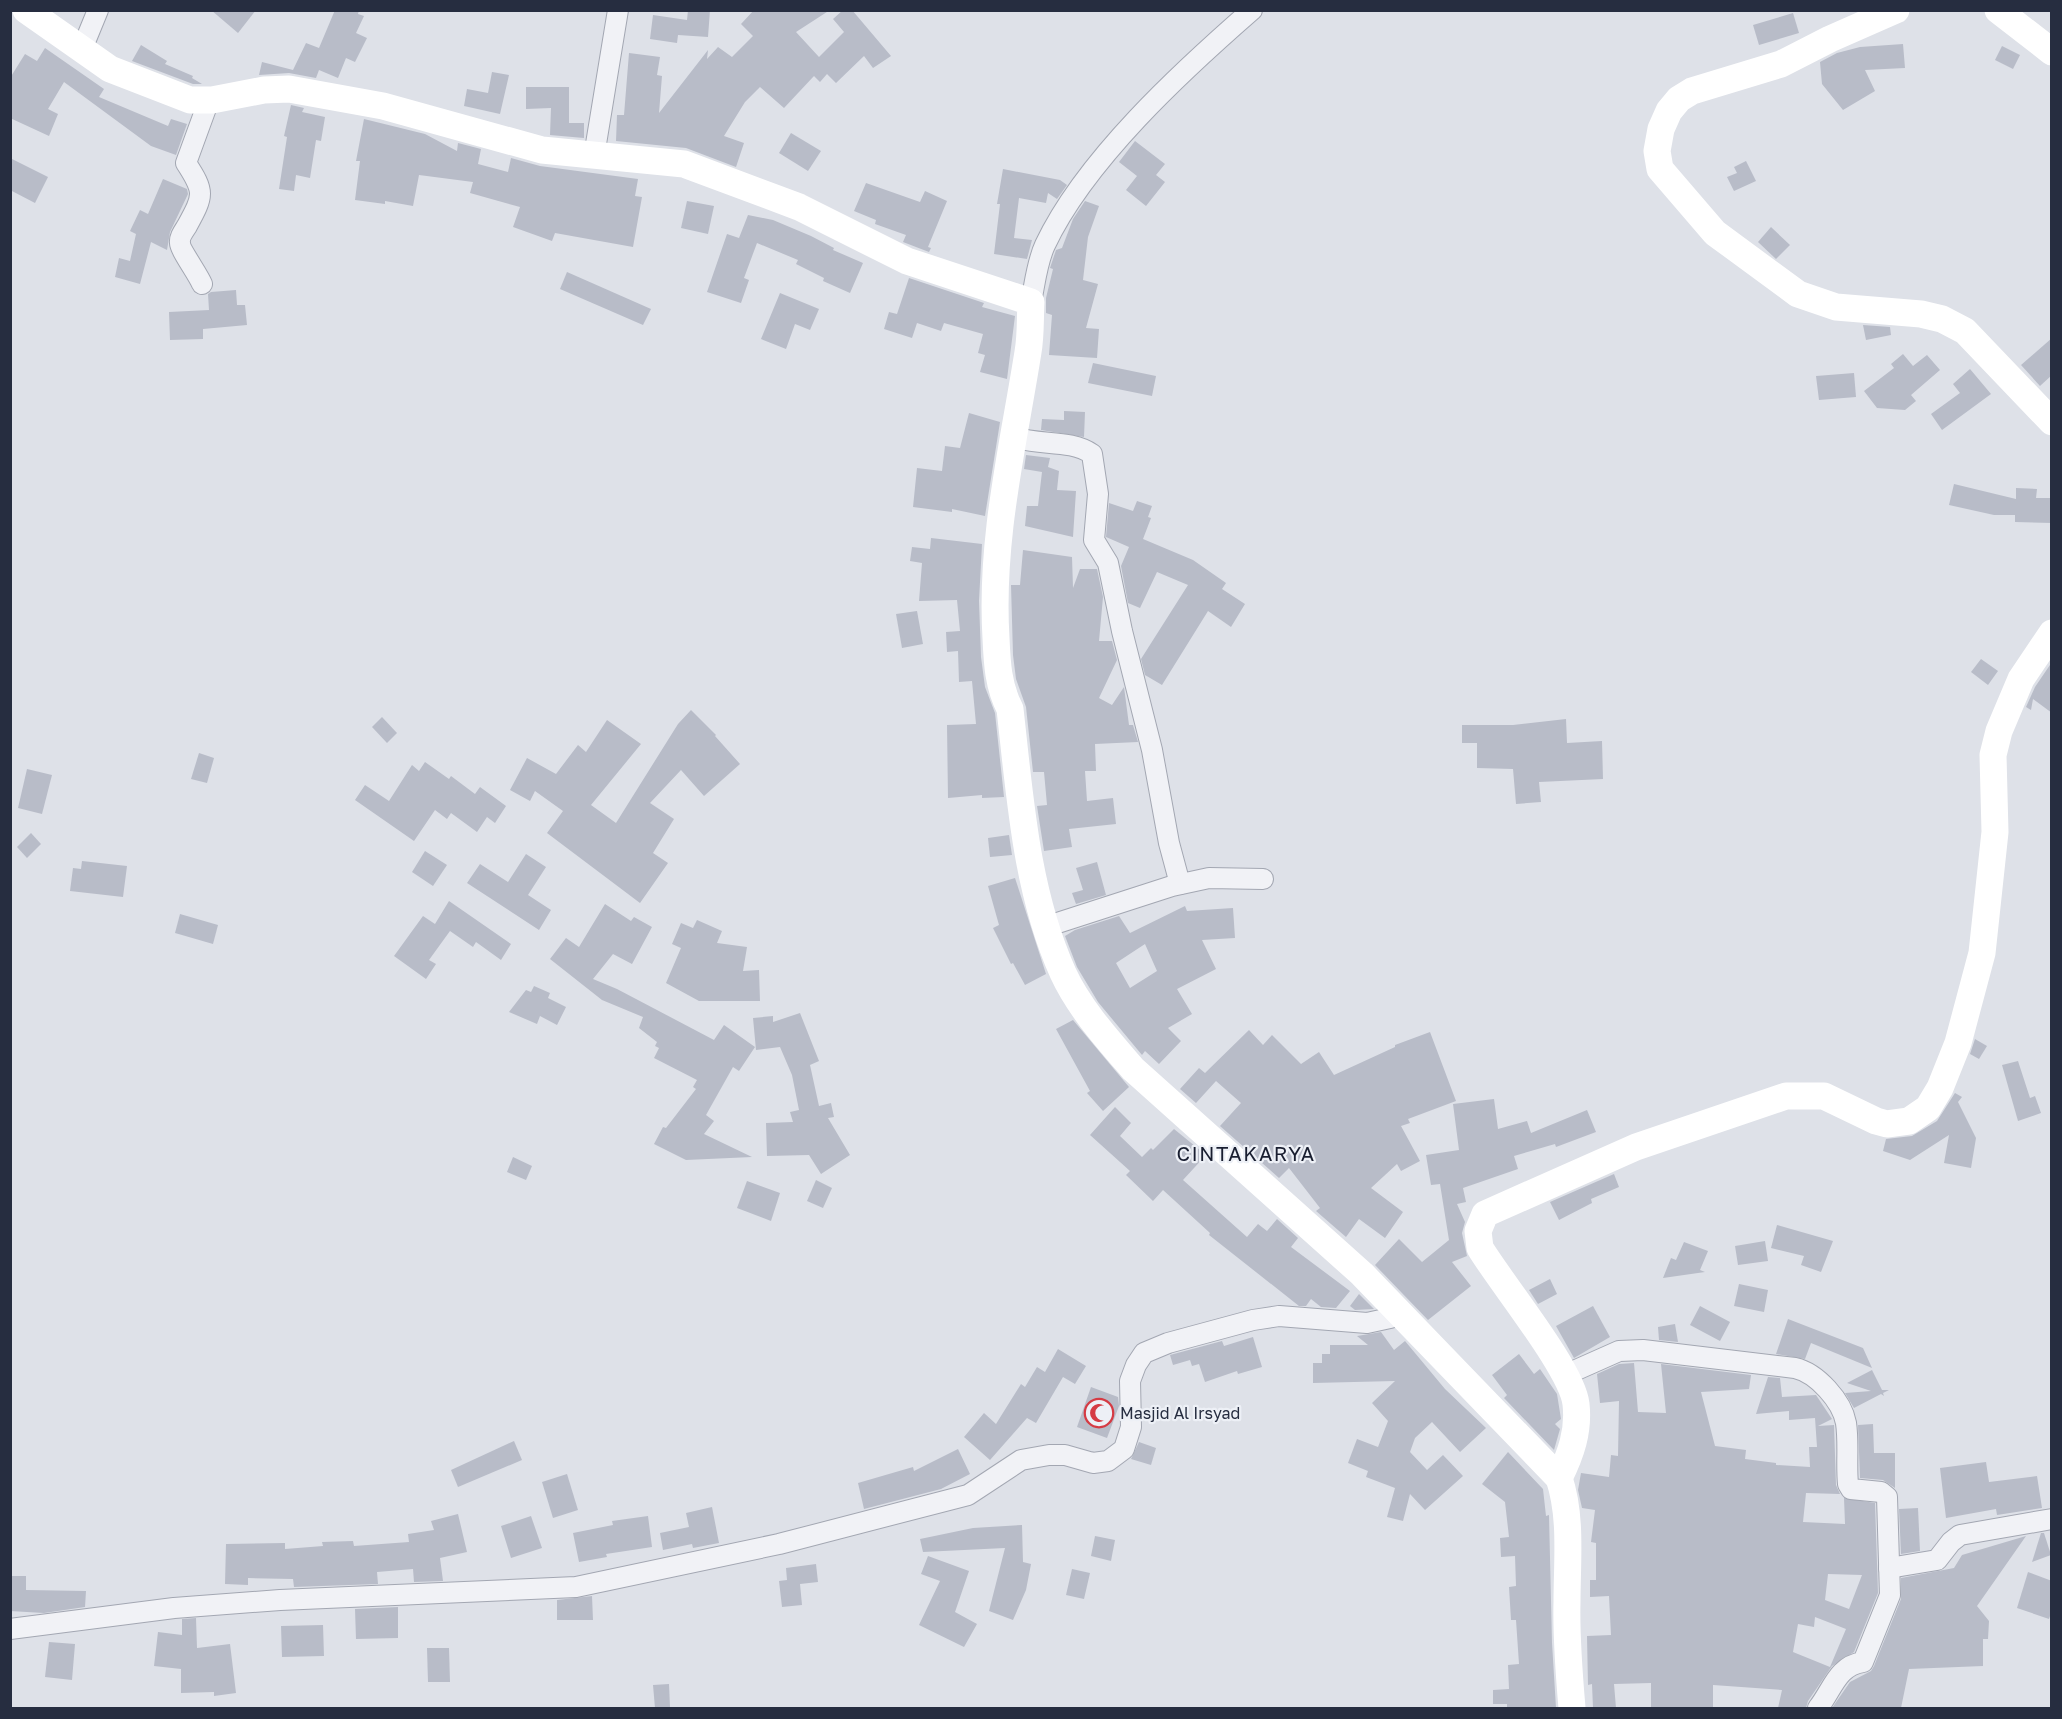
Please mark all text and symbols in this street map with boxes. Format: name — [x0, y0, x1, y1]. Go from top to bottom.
district label: CINTAKARYA — [1176, 1141, 1316, 1165]
mosque icon: Masjid Al Irsyad — [1083, 1397, 1115, 1429]
place label: Masjid Al Irsyad — [1120, 1403, 1240, 1423]

